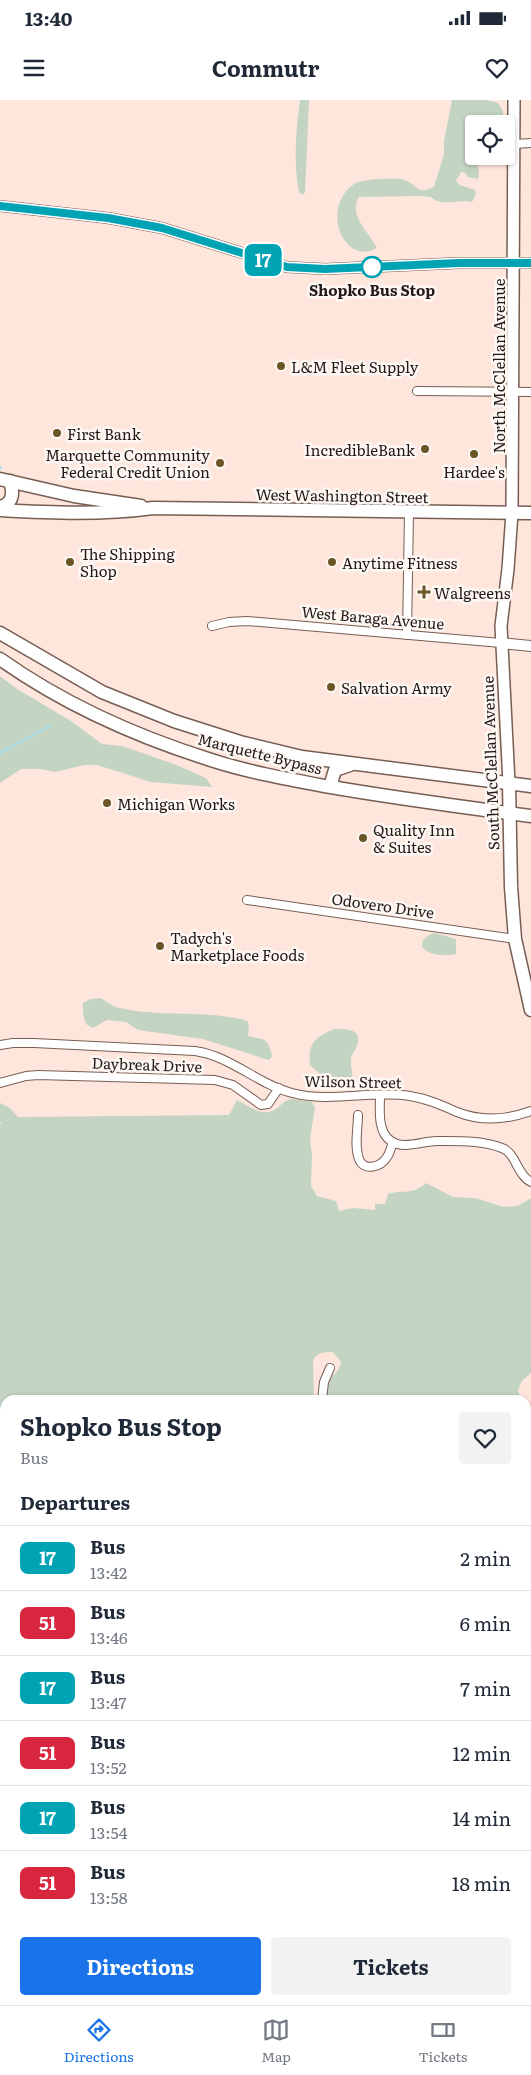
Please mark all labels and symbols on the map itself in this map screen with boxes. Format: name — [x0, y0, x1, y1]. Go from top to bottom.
line badge: 17 — [240, 244, 286, 276]
marker: Shopko Bus Stop — [361, 256, 383, 278]
place label: Shopko Bus Stop — [309, 278, 435, 301]
street label: North McClellan Avenue — [487, 278, 510, 454]
place label: L&M Fleet Supply — [291, 355, 419, 378]
marker: L&M Fleet Supply — [275, 360, 287, 372]
place label: First Bank — [67, 422, 142, 445]
marker: First Bank — [51, 427, 63, 439]
place label: IncredibleBank — [304, 438, 416, 461]
place label: Marquette Community Federal Credit Union — [45, 443, 210, 483]
marker: IncredibleBank — [419, 443, 431, 455]
marker: Hardee's — [468, 448, 480, 460]
marker: Marquette Community Federal Credit Union — [214, 457, 226, 469]
place label: Hardee's — [443, 460, 505, 483]
street label: West Washington Street — [255, 482, 429, 508]
place label: The Shipping Shop — [80, 542, 175, 582]
place label: Anytime Fitness — [342, 551, 457, 574]
marker: The Shipping Shop — [64, 556, 76, 568]
marker: Anytime Fitness — [326, 556, 338, 568]
place label: Walgreens — [434, 581, 511, 604]
marker: Walgreens — [418, 586, 430, 598]
street label: West Baraga Avenue — [301, 599, 446, 635]
street label: South McClellan Avenue — [475, 675, 505, 851]
place label: Salvation Army — [341, 676, 452, 699]
marker: Salvation Army — [325, 681, 337, 693]
street label: Marquette Bypass — [195, 726, 325, 780]
place label: Michigan Works — [117, 792, 235, 815]
marker: Michigan Works — [101, 797, 113, 809]
place label: Quality Inn & Suites — [373, 818, 455, 858]
marker: Quality Inn & Suites — [357, 832, 369, 844]
street label: Odovero Drive — [330, 886, 436, 924]
place label: Tadych's Marketplace Foods — [170, 926, 304, 966]
marker: Tadych's Marketplace Foods — [154, 940, 166, 952]
street label: Daybreak Drive — [91, 1051, 203, 1077]
street label: Wilson Street — [304, 1069, 402, 1093]

